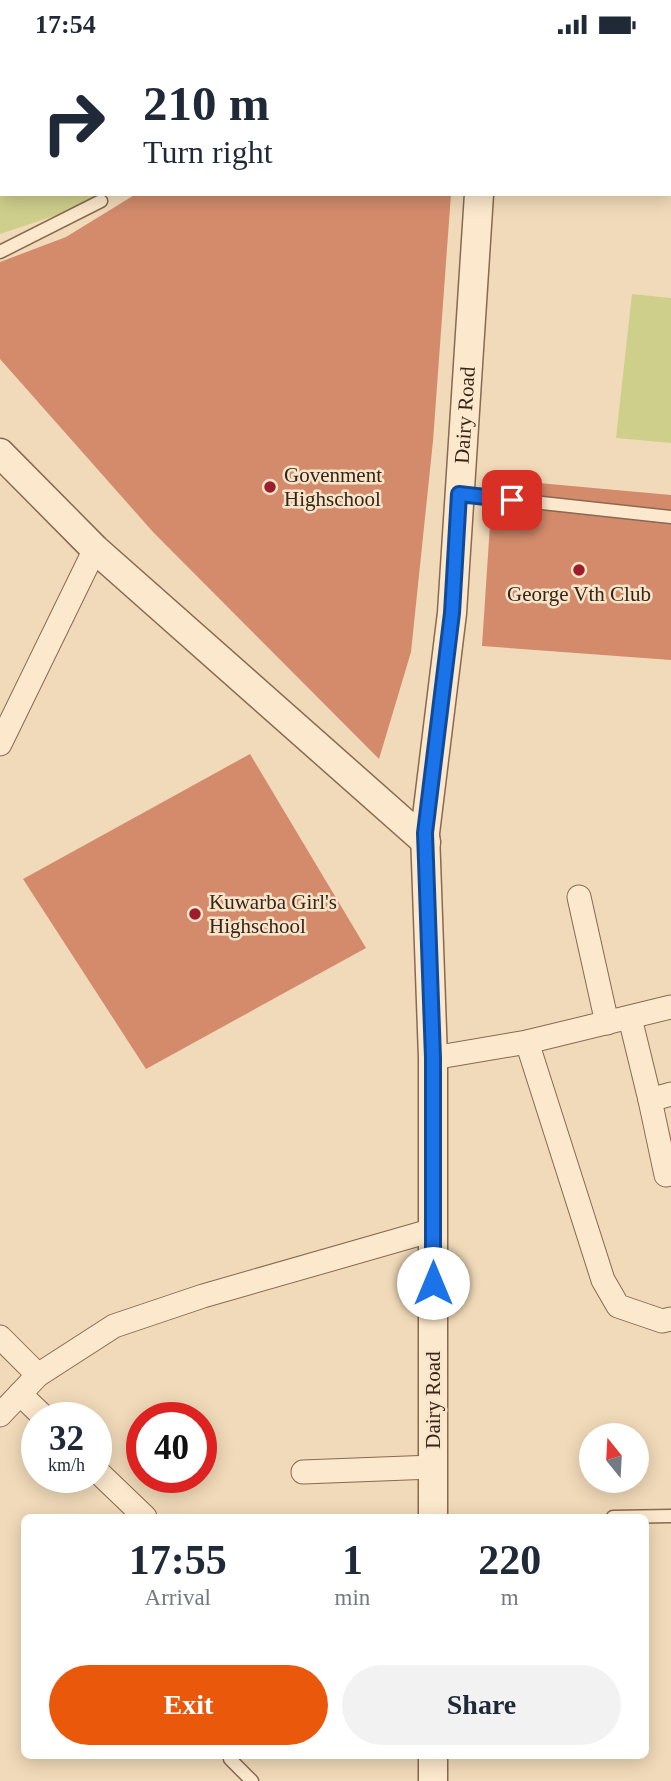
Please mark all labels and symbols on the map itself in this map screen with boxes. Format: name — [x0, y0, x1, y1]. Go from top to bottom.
street label: Dairy Road — [450, 365, 480, 465]
place label: Govenment Highschool — [284, 463, 382, 511]
pin — [482, 470, 542, 530]
marker: Govenment Highschool — [262, 479, 278, 495]
marker: George Vth Club — [571, 562, 587, 578]
place label: George Vth Club — [507, 582, 651, 606]
place label: Kuwarba Girl's Highschool — [209, 890, 337, 938]
marker: Kuwarba Girl's Highschool — [187, 906, 203, 922]
position arrow — [396, 1246, 470, 1320]
street label: Dairy Road — [421, 1351, 445, 1449]
speed limit sign: 40 — [126, 1402, 217, 1493]
north arrow — [579, 1423, 649, 1493]

